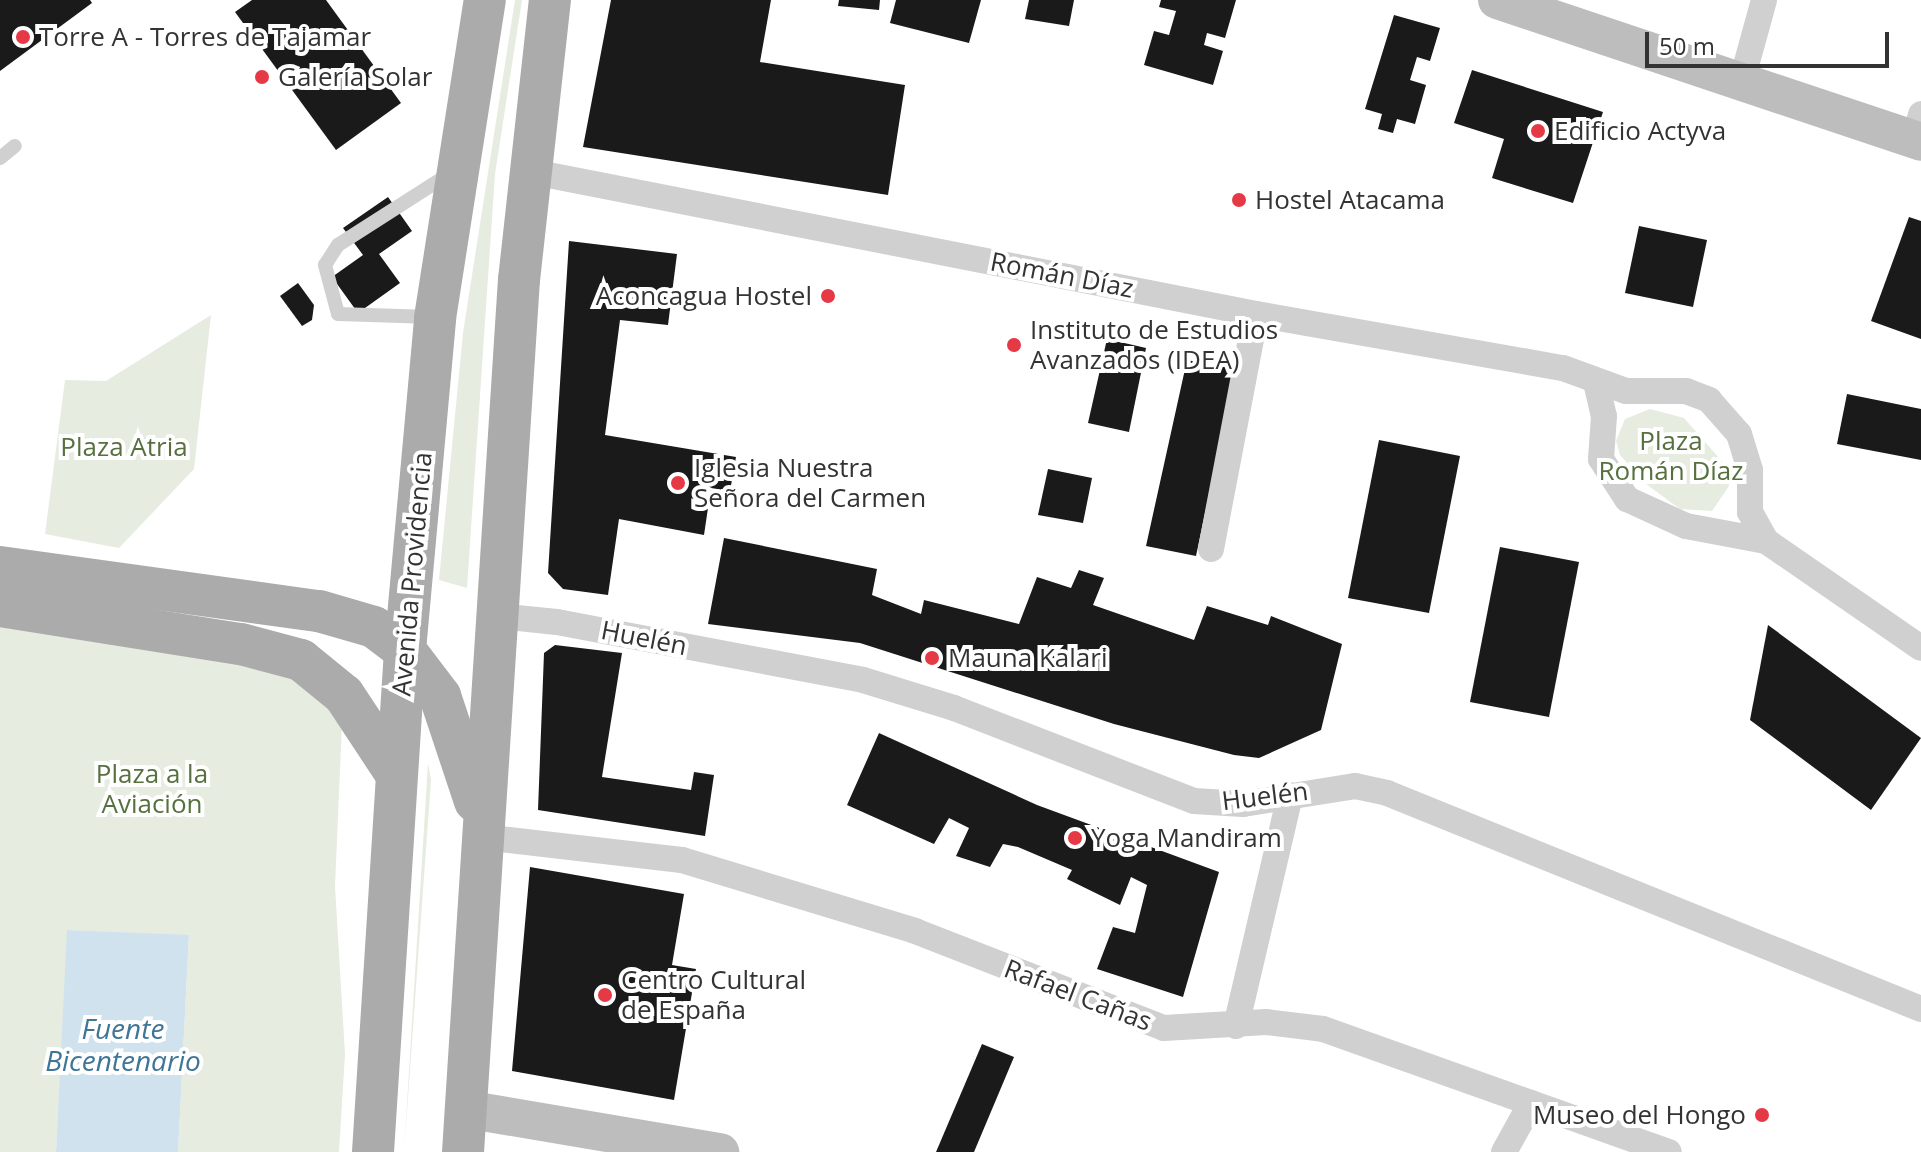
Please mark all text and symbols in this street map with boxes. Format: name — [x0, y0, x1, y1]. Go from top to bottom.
scale bar — [1649, 16, 1893, 66]
place label: Torre A - Torres de Tajamar — [39, 21, 371, 53]
marker: Torre A - Torres de Tajamar — [14, 28, 32, 46]
text: 50 m — [1659, 29, 1715, 62]
place label: Galería Solar — [278, 61, 432, 93]
marker: Galería Solar — [253, 68, 271, 86]
place label: Edificio Actyva — [1554, 115, 1726, 147]
marker: Edificio Actyva — [1529, 122, 1547, 140]
place label: Hostel Atacama — [1255, 184, 1445, 216]
marker: Hostel Atacama — [1230, 191, 1248, 209]
street label: Román Díaz — [988, 246, 1136, 304]
place label: Aconcagua Hostel — [596, 280, 812, 312]
marker: Aconcagua Hostel — [819, 287, 837, 305]
place label: Instituto de Estudios Avanzados (IDEA) — [1030, 314, 1278, 376]
marker: Instituto de Estudios Avanzados (IDEA) — [1005, 336, 1023, 354]
park label: Plaza Román Díaz — [1599, 425, 1743, 486]
park label: Plaza Atria — [60, 431, 188, 463]
street label: Avenida Providencia — [386, 451, 438, 697]
place label: Iglesia Nuestra Señora del Carmen — [694, 452, 926, 514]
marker: Iglesia Nuestra Señora del Carmen — [669, 474, 687, 492]
street label: Huelén — [598, 614, 690, 662]
place label: Mauna Kalari — [948, 642, 1107, 674]
marker: Mauna Kalari — [923, 649, 941, 667]
park label: Plaza a la Aviación — [96, 758, 208, 820]
street label: Huelén — [1220, 775, 1310, 817]
place label: Yoga Mandiram — [1091, 822, 1282, 854]
marker: Yoga Mandiram — [1066, 829, 1084, 847]
street label: Rafael Cañas — [1000, 953, 1156, 1037]
place label: Centro Cultural de España — [621, 964, 806, 1026]
marker: Centro Cultural de España — [596, 986, 614, 1004]
water label: Fuente Bicentenario — [45, 1011, 201, 1077]
place label: Museo del Hongo — [1533, 1099, 1746, 1131]
marker: Museo del Hongo — [1753, 1106, 1771, 1124]

